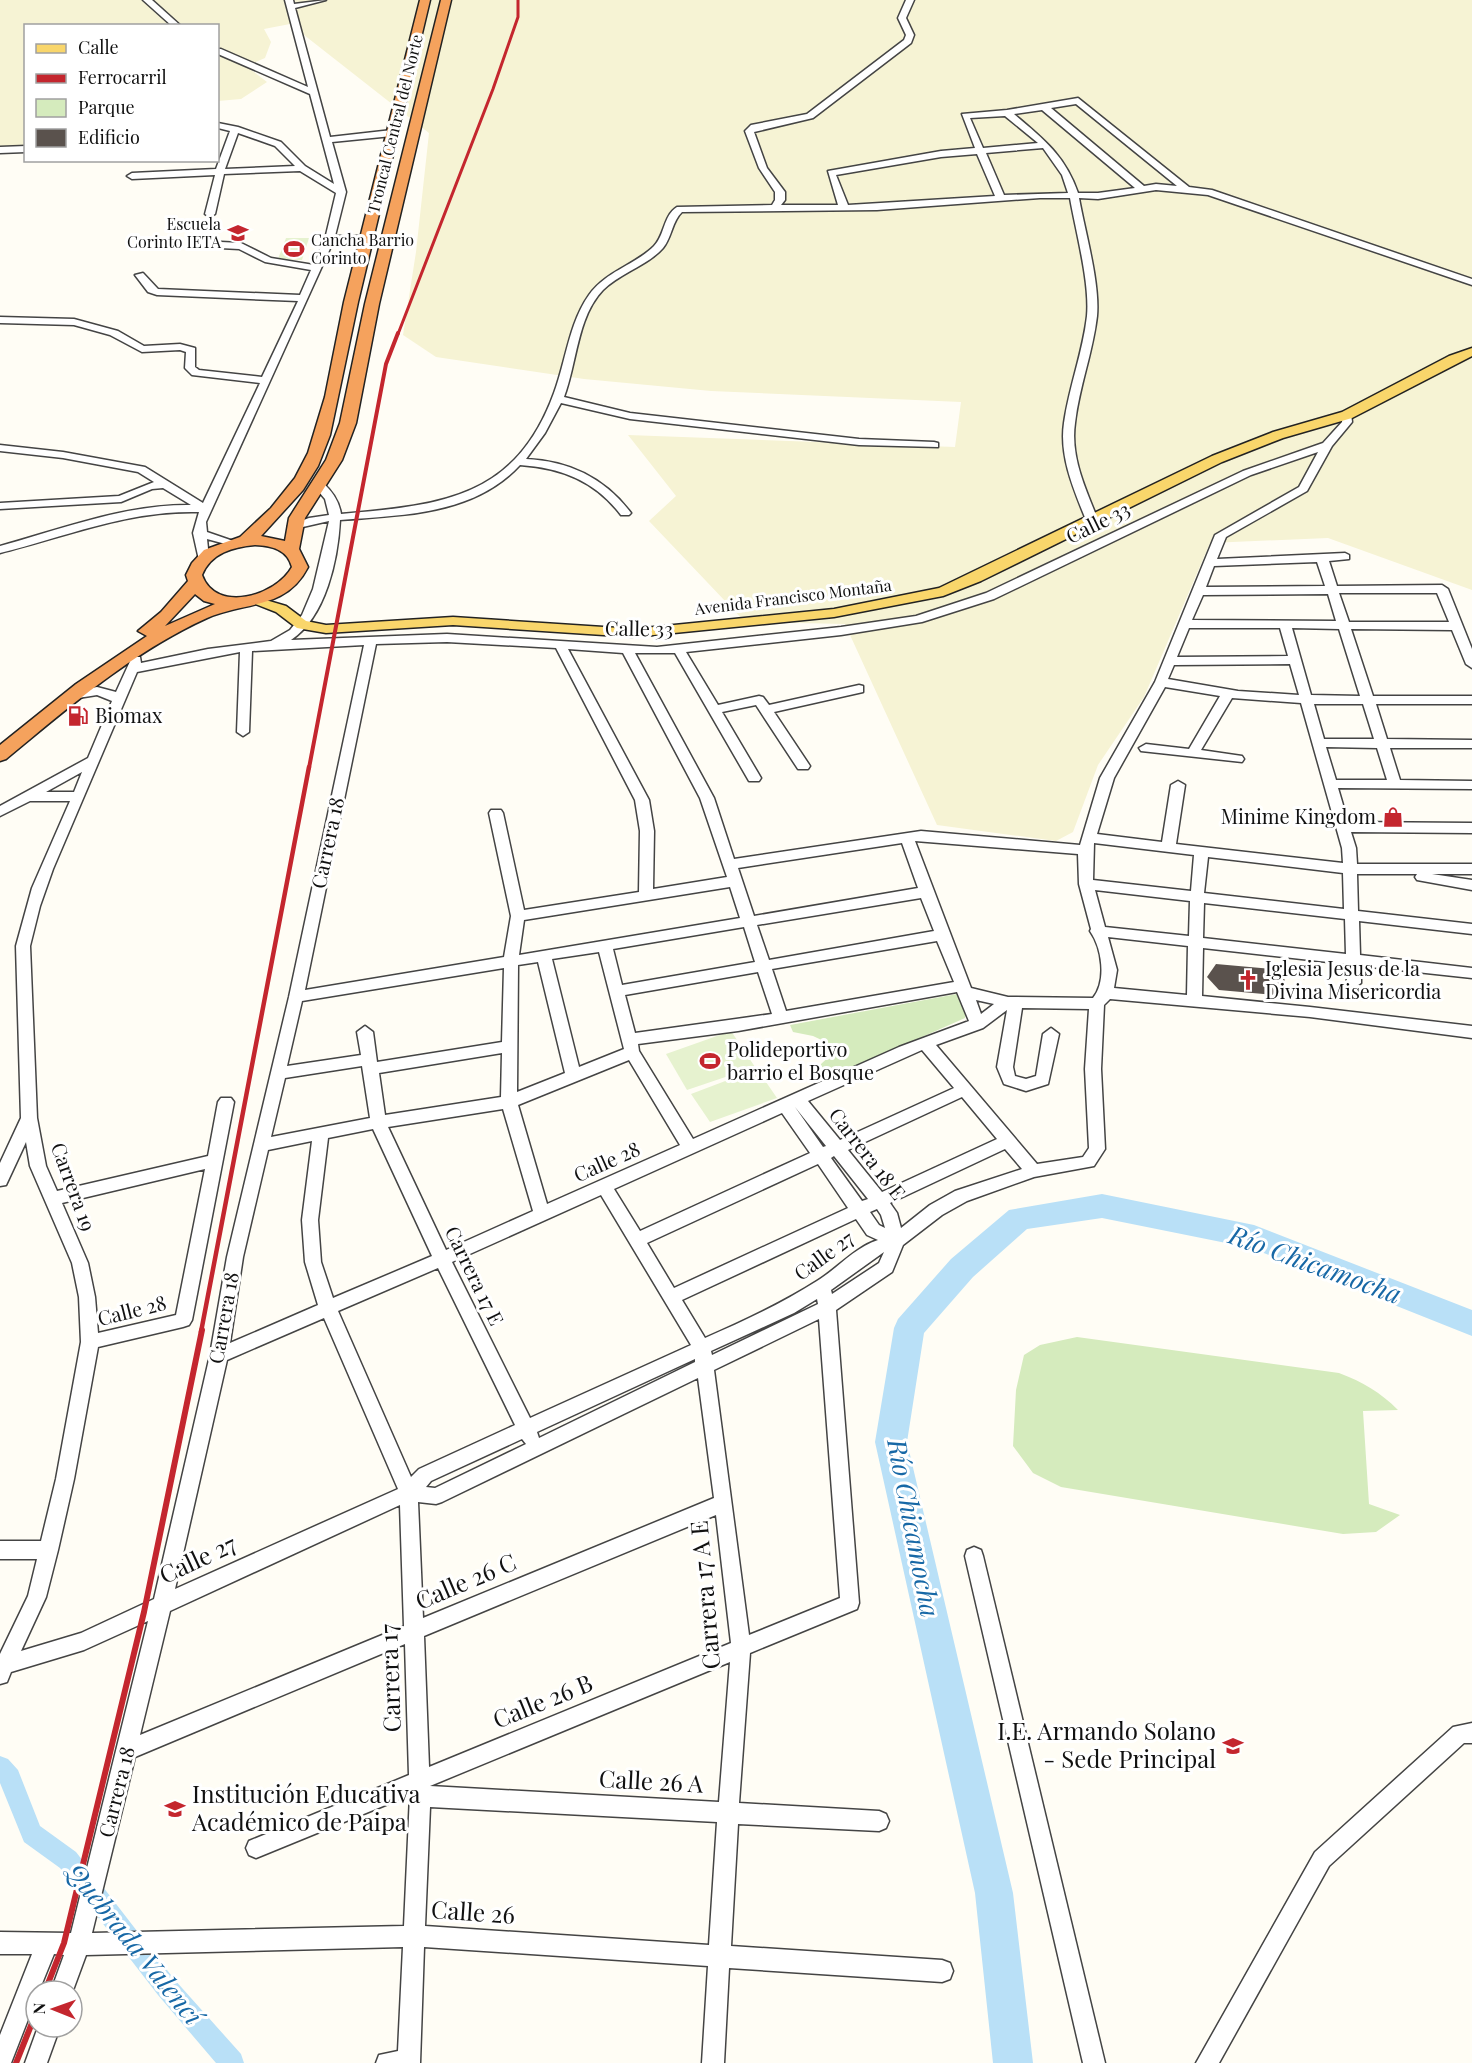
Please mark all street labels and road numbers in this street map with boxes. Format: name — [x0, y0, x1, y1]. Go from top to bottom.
street label: Troncal Central del Norte — [362, 32, 427, 216]
street label: Calle 33 — [1061, 495, 1134, 549]
street label: Avenida Francisco Montaña — [692, 574, 893, 619]
street label: Calle 33 — [605, 613, 673, 642]
street label: Carrera 18 — [304, 795, 349, 891]
street label: Carrera 18 E — [824, 1101, 913, 1205]
street label: Calle 28 — [569, 1134, 644, 1187]
street label: Carrera 19 — [46, 1138, 103, 1235]
street label: Carrera 17 E — [440, 1221, 511, 1329]
street label: Calle 27 — [788, 1224, 858, 1286]
street label: Carrera 18 — [201, 1270, 244, 1366]
street label: Calle 28 — [94, 1288, 169, 1331]
street label: Carrera 17 A E — [682, 1520, 726, 1671]
street label: Calle 27 — [154, 1526, 241, 1590]
street label: Calle 26 C — [410, 1545, 520, 1616]
street label: Carrera 17 — [371, 1623, 407, 1733]
street label: Calle 26 B — [488, 1666, 597, 1735]
street label: Carrera 18 — [91, 1743, 140, 1840]
street label: Calle 26 A — [598, 1761, 705, 1799]
street label: Calle 26 — [430, 1892, 516, 1930]

